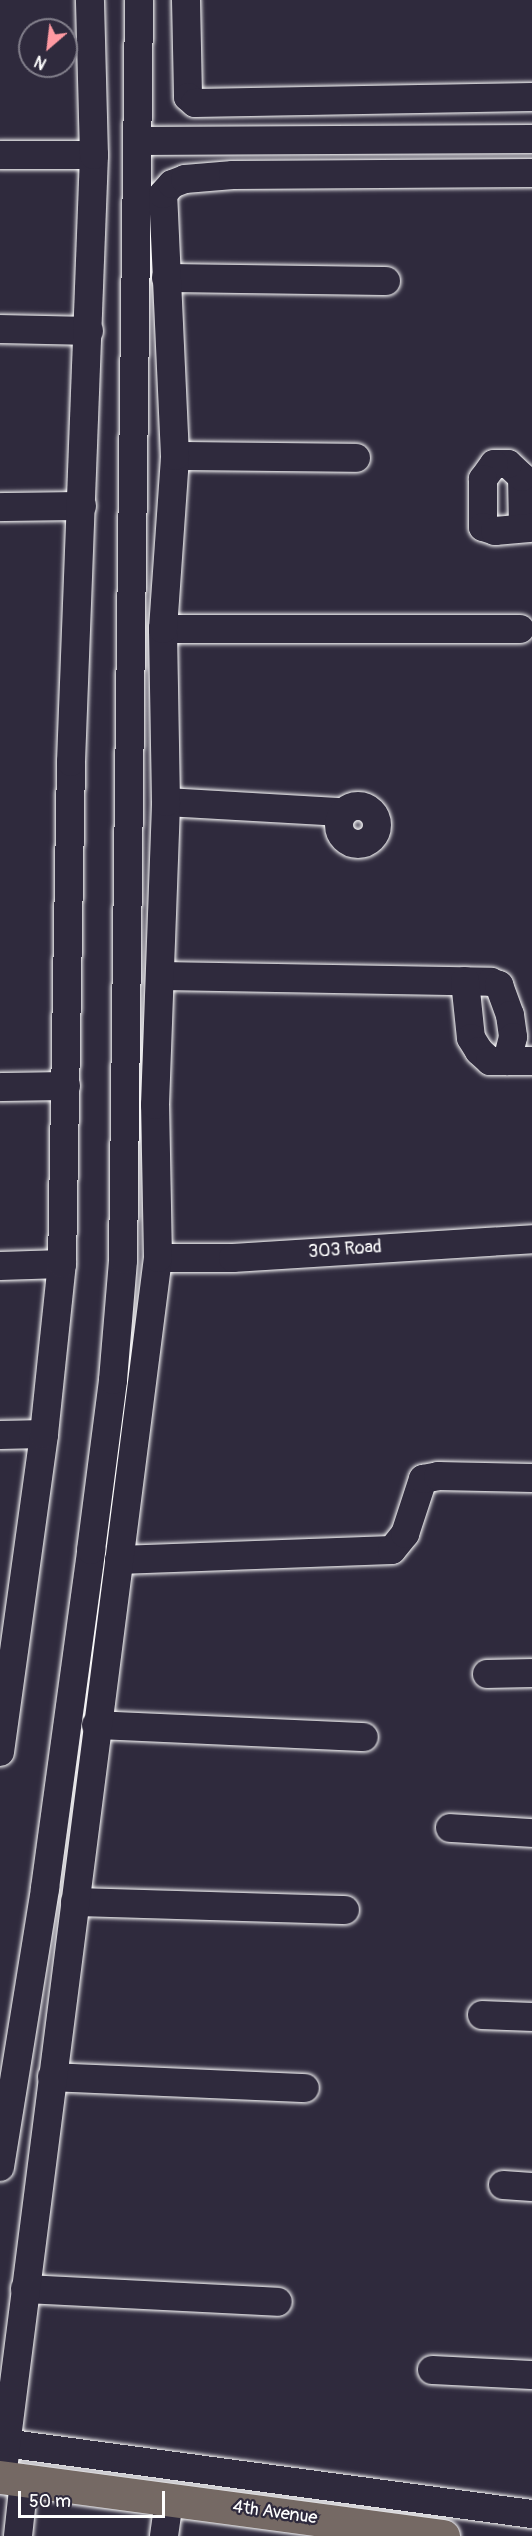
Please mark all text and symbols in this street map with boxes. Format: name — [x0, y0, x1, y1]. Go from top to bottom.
north arrow — [18, 18, 78, 78]
text: N — [31, 51, 50, 74]
street label: 303 Road — [308, 1237, 382, 1263]
scale bar — [21, 2479, 168, 2517]
text: 50 m — [29, 2490, 71, 2513]
street label: 4th Avenue — [231, 2496, 319, 2530]

